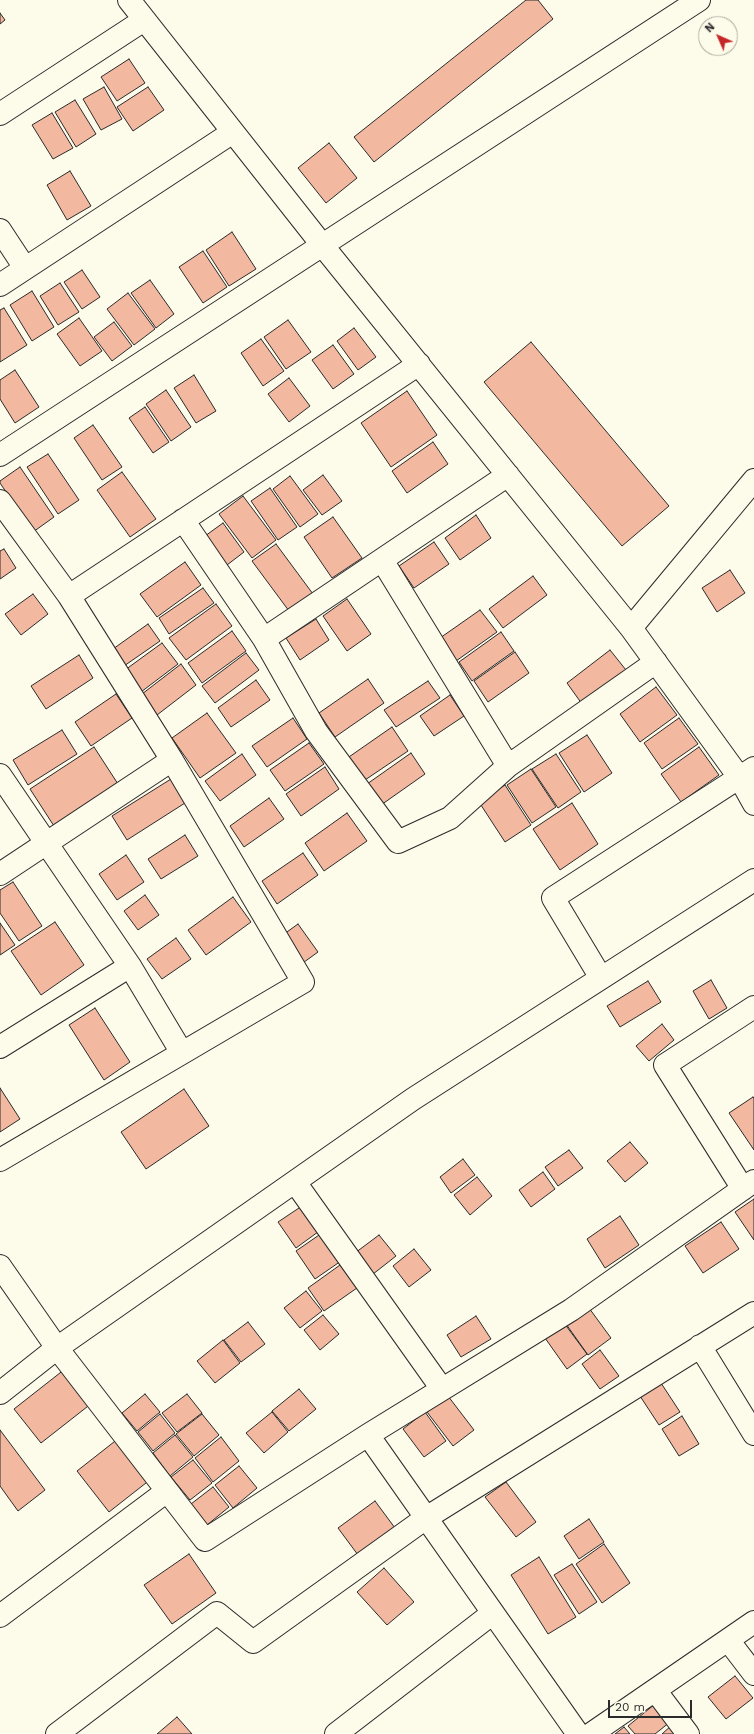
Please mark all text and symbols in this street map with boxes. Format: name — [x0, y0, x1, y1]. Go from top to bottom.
north arrow — [698, 16, 738, 56]
text: N — [702, 20, 717, 35]
scale bar — [610, 1692, 694, 1718]
text: 20 m — [615, 1700, 645, 1714]

